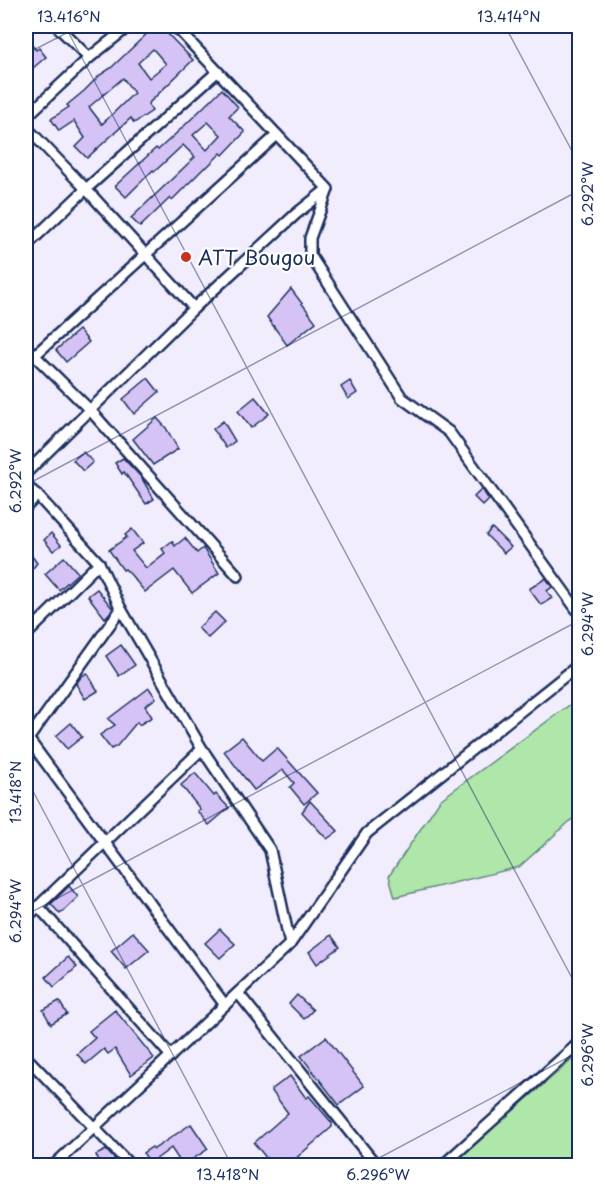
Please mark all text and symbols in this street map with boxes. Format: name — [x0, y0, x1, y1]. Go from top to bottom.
text: 13.416°N — [37, 4, 101, 27]
text: 13.414°N — [477, 4, 541, 27]
text: 6.292°W — [575, 161, 598, 226]
place label: ATT Bougou — [198, 242, 315, 272]
marker: ATT Bougou — [179, 250, 193, 264]
text: 6.292°W — [3, 448, 26, 513]
text: 6.294°W — [575, 591, 598, 656]
text: 13.418°N — [3, 761, 26, 823]
text: 6.294°W — [3, 878, 26, 943]
text: 6.296°W — [575, 1023, 598, 1087]
text: 13.418°N — [197, 1162, 259, 1185]
text: 6.296°W — [346, 1162, 410, 1185]

